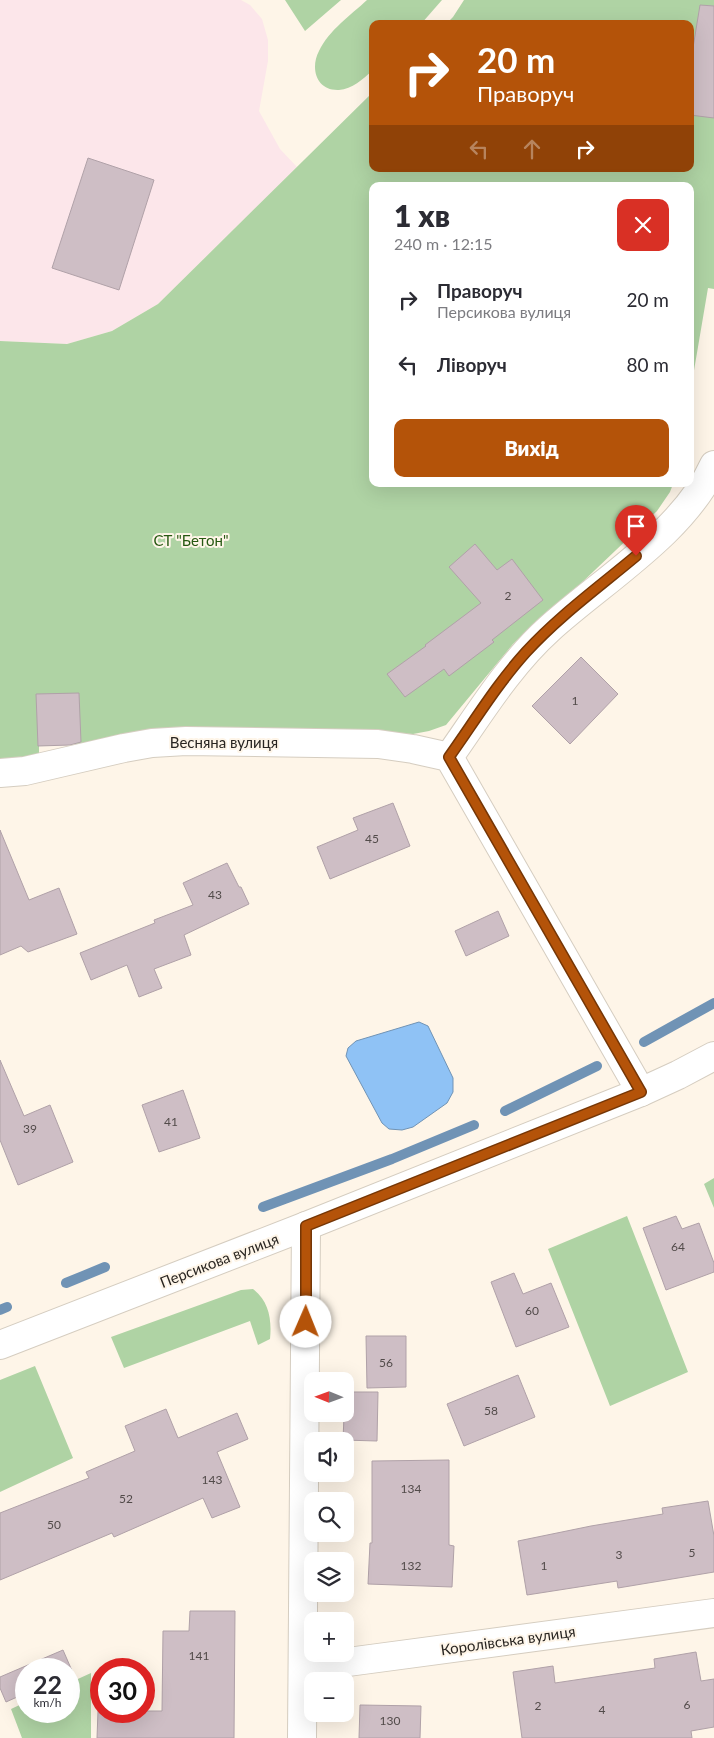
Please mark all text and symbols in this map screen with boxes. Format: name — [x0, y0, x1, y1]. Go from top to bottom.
text: 20 m — [477, 38, 555, 80]
icon: right — [394, 40, 459, 105]
text: Праворуч — [477, 80, 574, 107]
icon: left — [465, 135, 493, 163]
icon: ahead — [518, 135, 546, 163]
icon: right — [571, 135, 599, 163]
text: 1 хв — [394, 197, 450, 233]
button: close — [617, 199, 669, 251]
text: 240 m · 12:15 — [394, 234, 493, 253]
text: Праворуч — [437, 279, 522, 302]
icon: right — [394, 286, 422, 314]
text: 20 m — [626, 288, 669, 311]
text: Персикова вулиця — [437, 302, 571, 321]
icon: left — [394, 351, 422, 379]
text: Ліворуч — [437, 353, 507, 376]
text: 80 m — [626, 353, 669, 376]
button: Вихід — [394, 419, 669, 477]
pin — [615, 505, 657, 556]
icon: arrive — [622, 512, 650, 540]
park label: СТ "Бетон" — [153, 531, 229, 549]
house number: 2 — [505, 588, 512, 603]
house number: 1 — [572, 693, 579, 708]
street label: Весняна вулиця — [170, 733, 278, 751]
house number: 45 — [365, 831, 379, 846]
house number: 43 — [208, 887, 222, 902]
house number: 41 — [164, 1114, 178, 1129]
house number: 39 — [23, 1121, 37, 1136]
street label: Персикова вулиця — [157, 1229, 281, 1291]
house number: 64 — [671, 1239, 685, 1254]
position arrow — [279, 1295, 331, 1347]
house number: 60 — [525, 1303, 539, 1318]
house number: 56 — [379, 1355, 393, 1370]
north arrow — [304, 1372, 354, 1422]
map controls — [304, 1372, 354, 1722]
house number: 58 — [484, 1403, 498, 1418]
button: sound — [304, 1432, 354, 1482]
house number: 143 — [202, 1472, 222, 1487]
house number: 134 — [401, 1481, 421, 1496]
house number: 52 — [119, 1491, 133, 1506]
button: search — [304, 1492, 354, 1542]
house number: 50 — [47, 1517, 61, 1532]
house number: 5 — [689, 1545, 696, 1560]
house number: 3 — [616, 1547, 623, 1562]
button: layers — [304, 1552, 354, 1602]
house number: 132 — [401, 1558, 421, 1573]
house number: 1 — [541, 1558, 548, 1573]
button: + — [304, 1612, 354, 1662]
street label: Королівська вулиця — [439, 1622, 577, 1658]
house number: 141 — [189, 1648, 209, 1663]
speed limit sign: 30 — [90, 1658, 155, 1723]
text: 22 — [33, 1669, 62, 1699]
button: − — [304, 1672, 354, 1722]
text: km/h — [33, 1695, 62, 1710]
house number: 6 — [684, 1697, 691, 1712]
house number: 2 — [535, 1698, 542, 1713]
house number: 4 — [599, 1702, 606, 1717]
house number: 130 — [380, 1713, 400, 1728]

